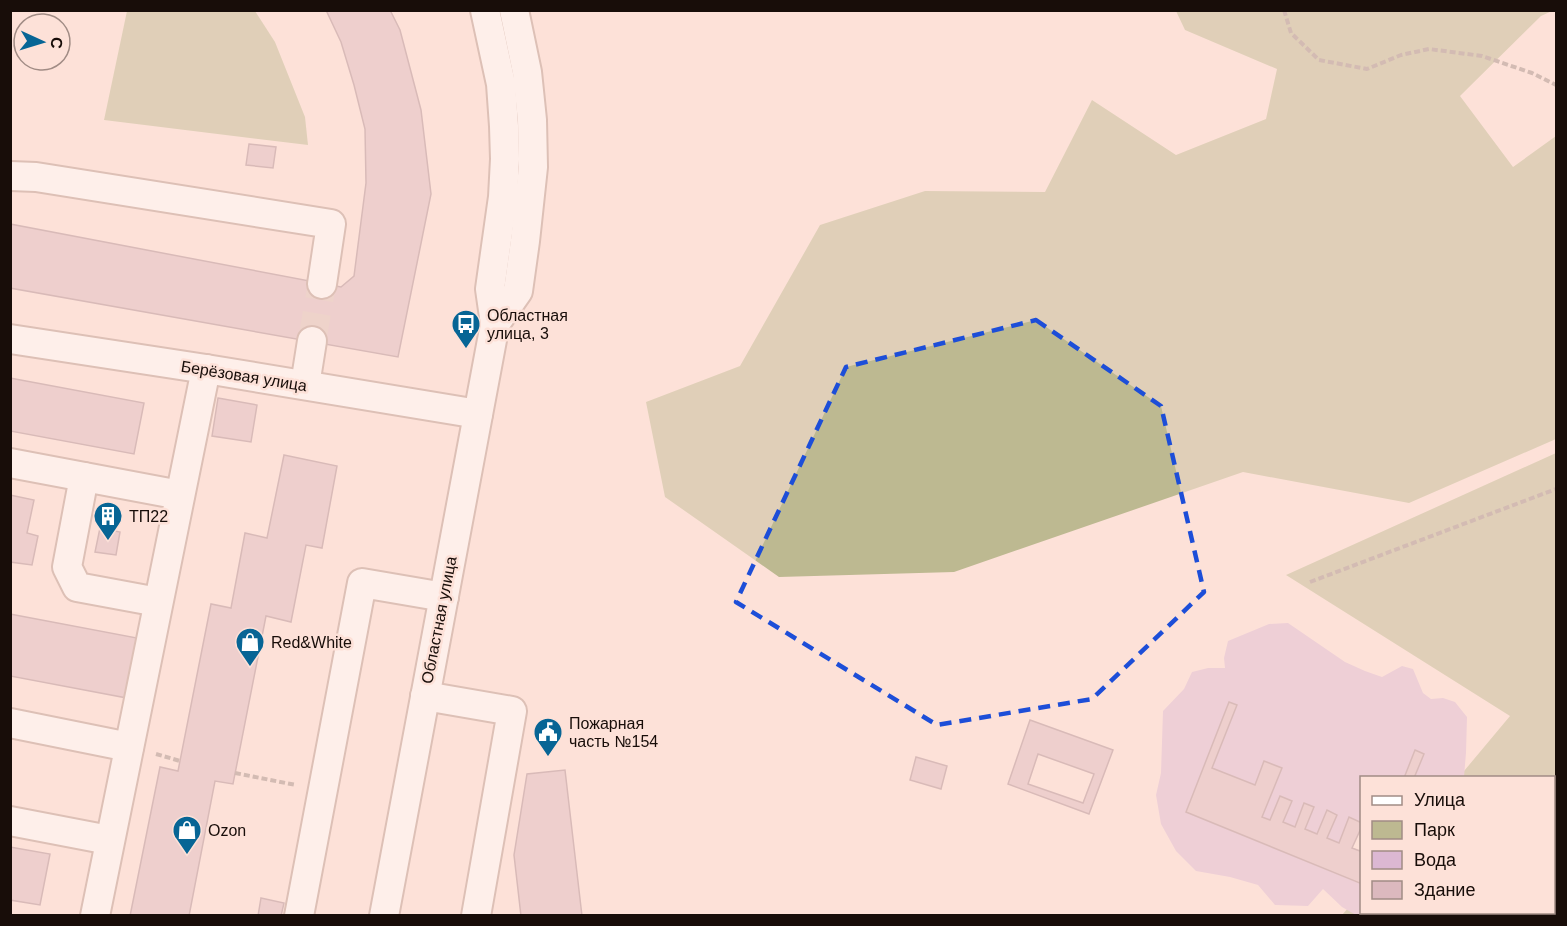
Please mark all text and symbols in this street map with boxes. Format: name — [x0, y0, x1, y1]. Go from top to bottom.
north arrow — [12, 12, 72, 72]
text: С — [48, 37, 65, 50]
place label: Областная улица, 3 — [487, 307, 568, 342]
bus stop icon: Областная улица, 3 — [450, 308, 482, 350]
street label: Берёзовая улица — [180, 358, 308, 394]
building icon: ТП22 — [92, 500, 124, 542]
place label: ТП22 — [129, 508, 168, 525]
street label: Областная улица — [418, 555, 460, 685]
shop icon: Red&White — [234, 626, 266, 668]
place label: Red&White — [271, 634, 352, 651]
place label: Пожарная часть №154 — [569, 715, 658, 750]
public building icon: Пожарная часть №154 — [532, 716, 564, 758]
legend — [1360, 776, 1555, 914]
text: Улица — [1414, 790, 1466, 810]
shop icon: Ozon — [171, 814, 203, 856]
text: Парк — [1414, 820, 1455, 840]
place label: Ozon — [208, 822, 246, 839]
text: Вода — [1414, 850, 1457, 870]
text: Здание — [1414, 880, 1475, 900]

